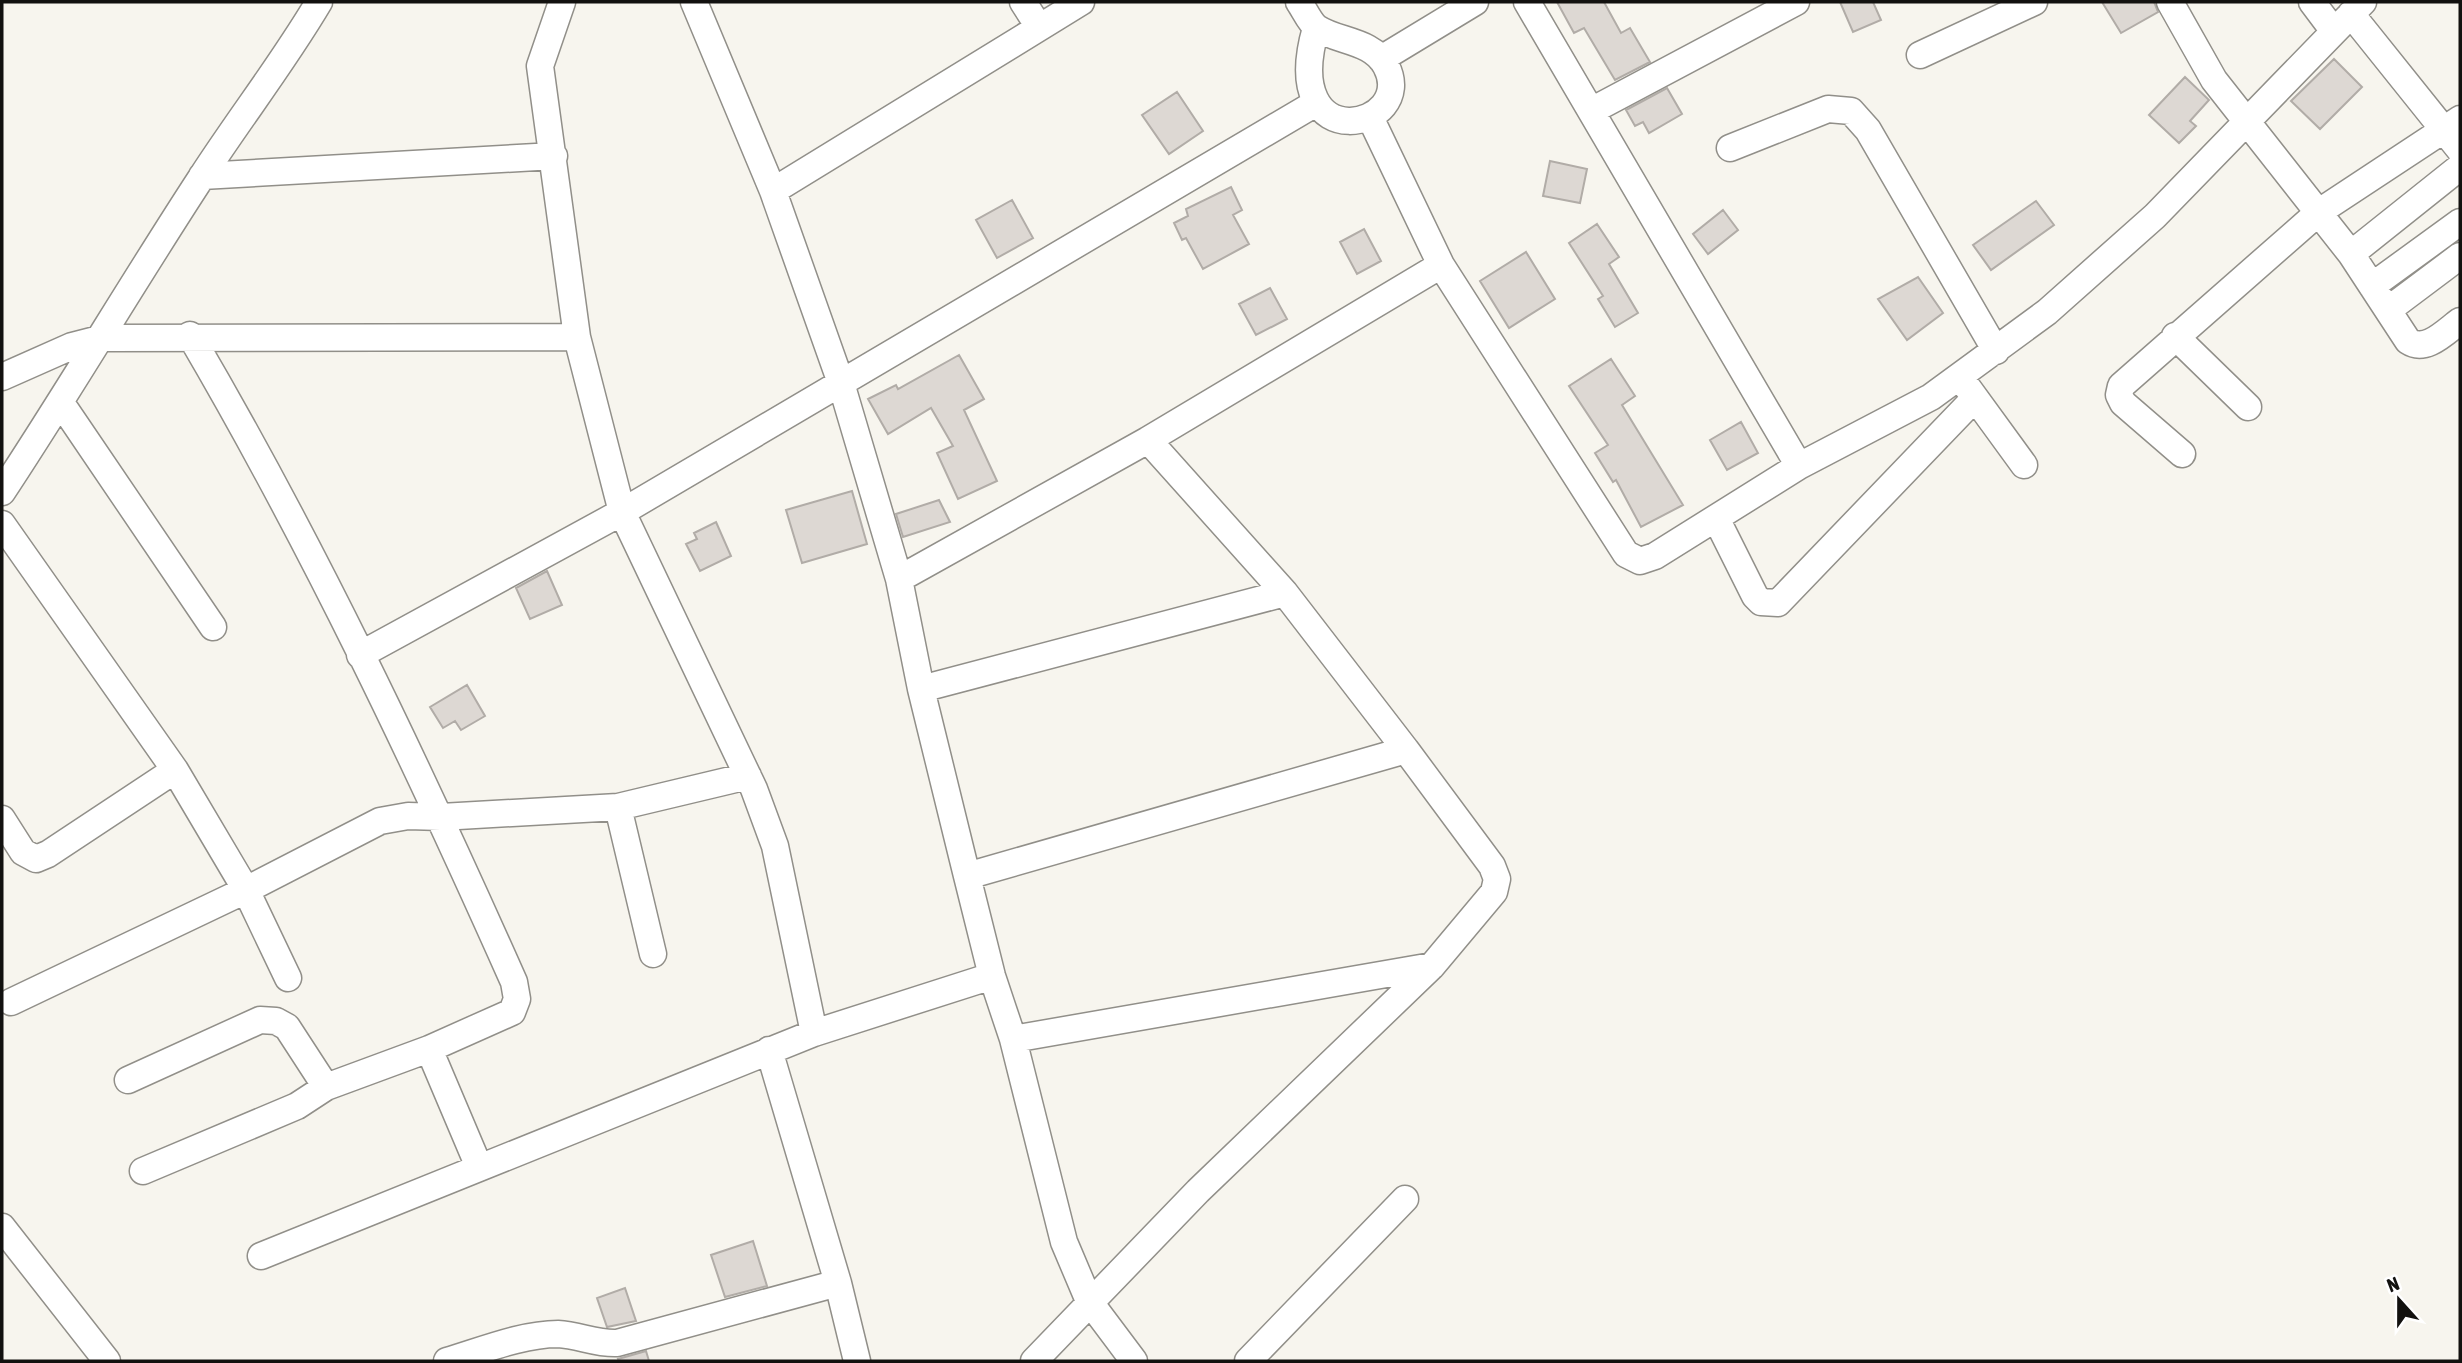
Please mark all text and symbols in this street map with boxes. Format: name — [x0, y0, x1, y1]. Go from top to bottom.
north arrow — [2364, 1265, 2434, 1335]
text: N — [2384, 1272, 2402, 1296]

